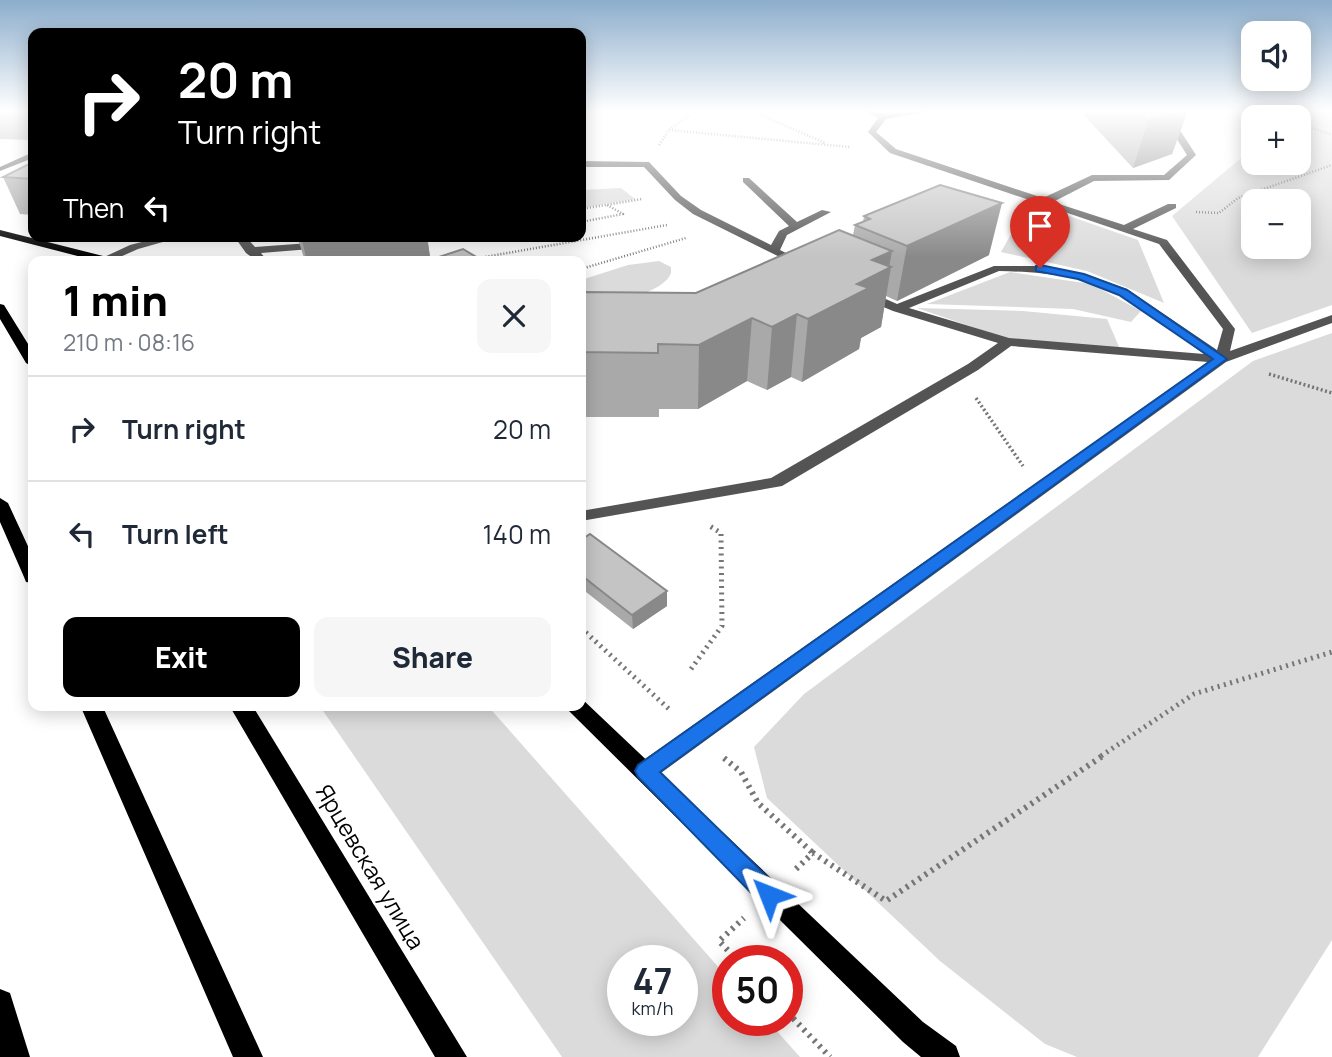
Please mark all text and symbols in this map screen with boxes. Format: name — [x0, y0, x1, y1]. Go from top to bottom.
map controls — [1241, 21, 1311, 259]
button: sound — [1241, 21, 1311, 91]
text: 20 m — [178, 46, 293, 113]
icon: right — [63, 56, 154, 147]
button: + — [1241, 105, 1311, 175]
text: Turn right — [178, 110, 321, 154]
icon: left — [138, 189, 176, 227]
button: − — [1241, 189, 1311, 259]
text: Then — [63, 190, 124, 226]
pin — [1010, 196, 1070, 268]
icon: arrive — [1021, 207, 1059, 245]
text: 1 min — [63, 271, 168, 329]
button: close — [477, 279, 551, 353]
text: 210 m · 08:16 — [63, 326, 195, 358]
icon: right — [63, 410, 101, 448]
text: Turn right — [122, 411, 246, 447]
text: 20 m — [493, 411, 551, 447]
icon: left — [63, 515, 101, 553]
text: Turn left — [122, 516, 229, 552]
text: 140 m — [482, 516, 551, 552]
button: Exit — [63, 617, 300, 697]
button: Share — [314, 617, 551, 697]
street label: Ярцевская улица — [309, 778, 433, 955]
position arrow — [732, 858, 806, 932]
speed limit sign: 50 — [712, 945, 803, 1036]
text: 47 — [633, 957, 672, 1005]
text: km/h — [632, 996, 673, 1020]

